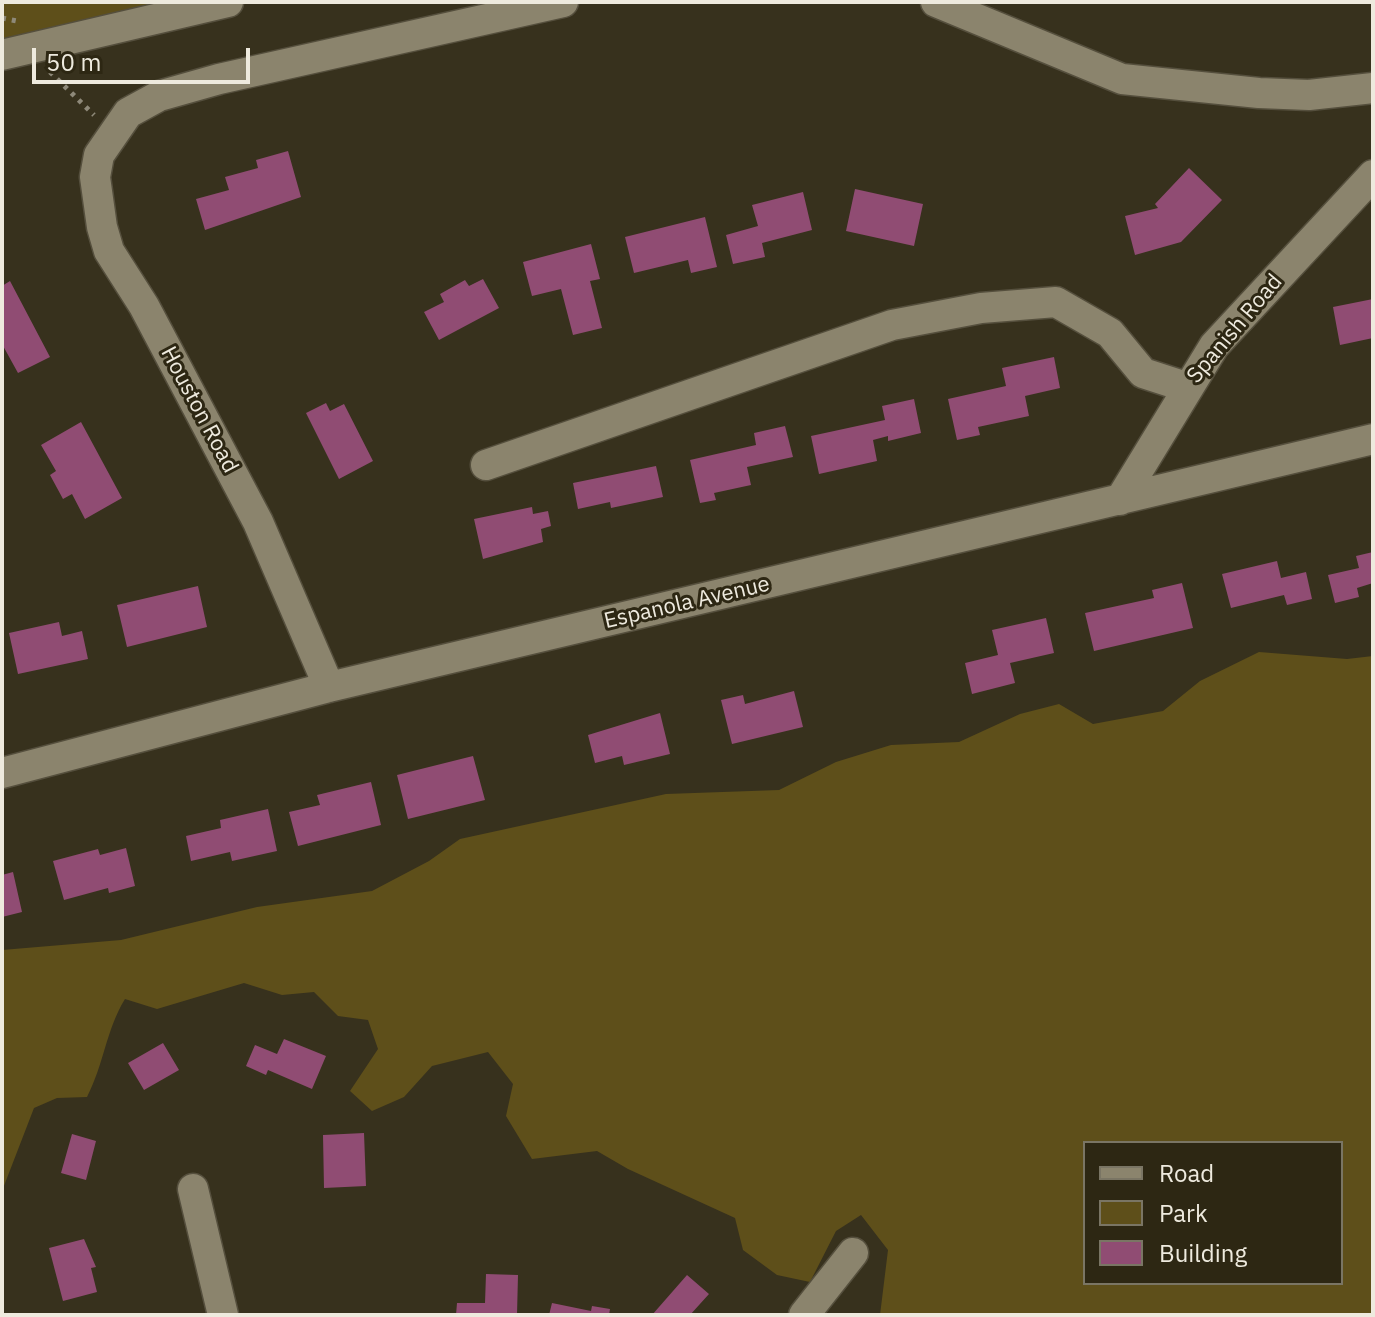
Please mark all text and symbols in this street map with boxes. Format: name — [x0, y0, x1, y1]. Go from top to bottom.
scale bar — [36, 32, 254, 82]
text: 50 m — [46, 46, 101, 78]
street label: Spanish Road — [1182, 269, 1288, 389]
street label: Houston Road — [155, 342, 243, 478]
street label: Espanola Avenue — [602, 571, 772, 635]
legend — [1083, 1141, 1343, 1285]
text: Road — [1159, 1157, 1214, 1189]
text: Park — [1159, 1197, 1208, 1229]
text: Building — [1159, 1237, 1247, 1269]

